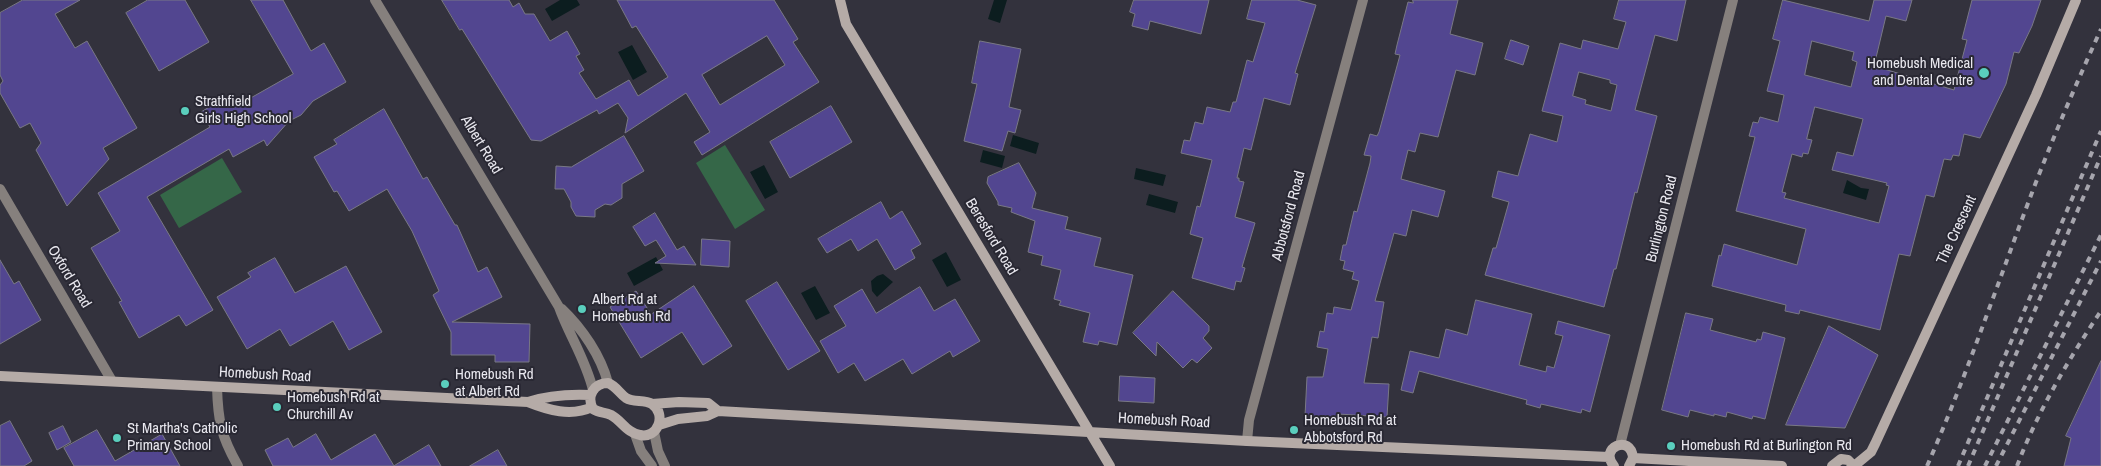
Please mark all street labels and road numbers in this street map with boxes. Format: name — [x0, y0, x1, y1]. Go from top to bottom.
street label: Albert Road — [457, 113, 505, 177]
street label: Abbotsford Road — [1268, 169, 1310, 263]
street label: Burlington Road — [1643, 174, 1681, 264]
street label: The Crescent — [1933, 193, 1981, 267]
street label: Beresford Road — [961, 195, 1021, 279]
street label: Oxford Road — [43, 242, 95, 312]
street label: Homebush Road — [218, 364, 312, 386]
street label: Homebush Road — [1117, 410, 1211, 432]

